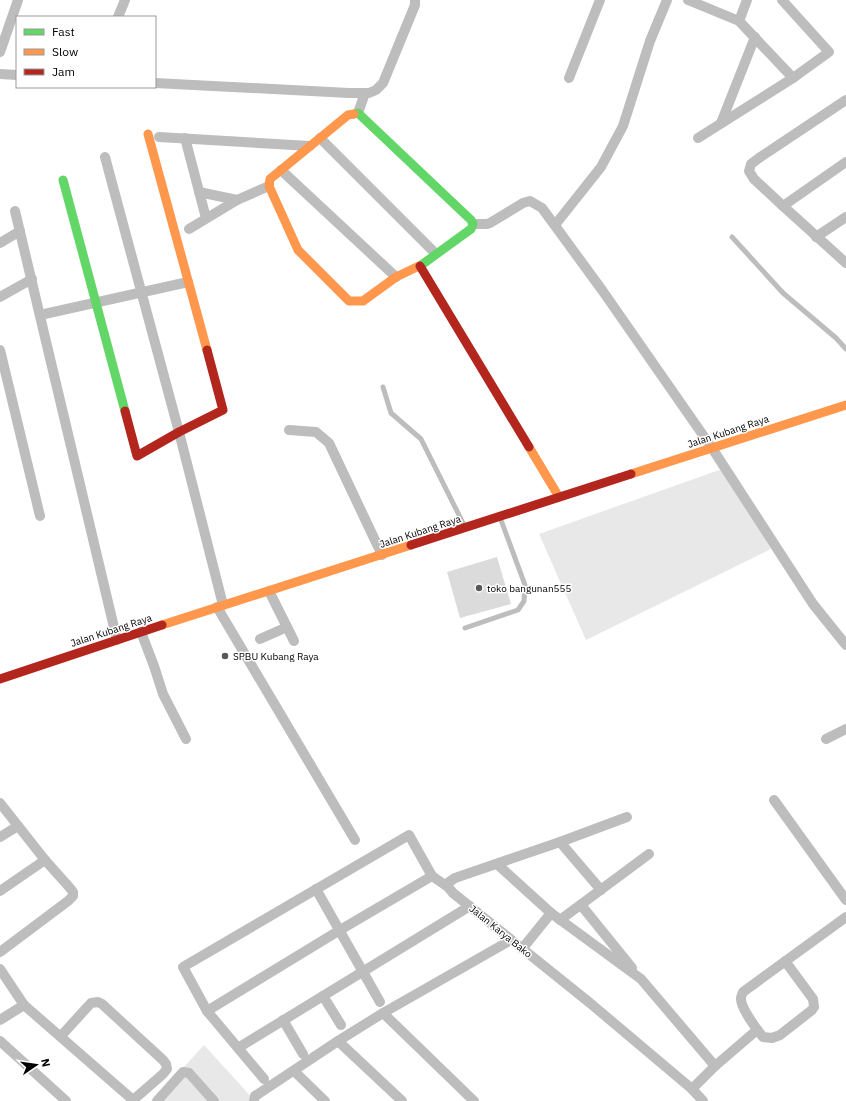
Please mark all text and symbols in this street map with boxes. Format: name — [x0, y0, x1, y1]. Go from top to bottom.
legend — [16, 16, 156, 88]
text: Fast — [52, 24, 75, 39]
text: Slow — [52, 44, 78, 59]
text: Jam — [52, 64, 75, 79]
street label: Jalan Kubang Raya — [686, 412, 771, 451]
street label: Jalan Kubang Raya — [378, 512, 463, 551]
place label: toko bangunan555 — [487, 582, 572, 595]
marker: toko bangunan555 — [474, 583, 484, 593]
street label: Jalan Kubang Raya — [69, 611, 154, 650]
place label: SPBU Kubang Raya — [233, 650, 319, 663]
marker: SPBU Kubang Raya — [220, 651, 230, 661]
street label: Jalan Karya Bako — [467, 902, 535, 961]
north arrow — [16, 1045, 56, 1085]
text: N — [38, 1057, 53, 1068]

